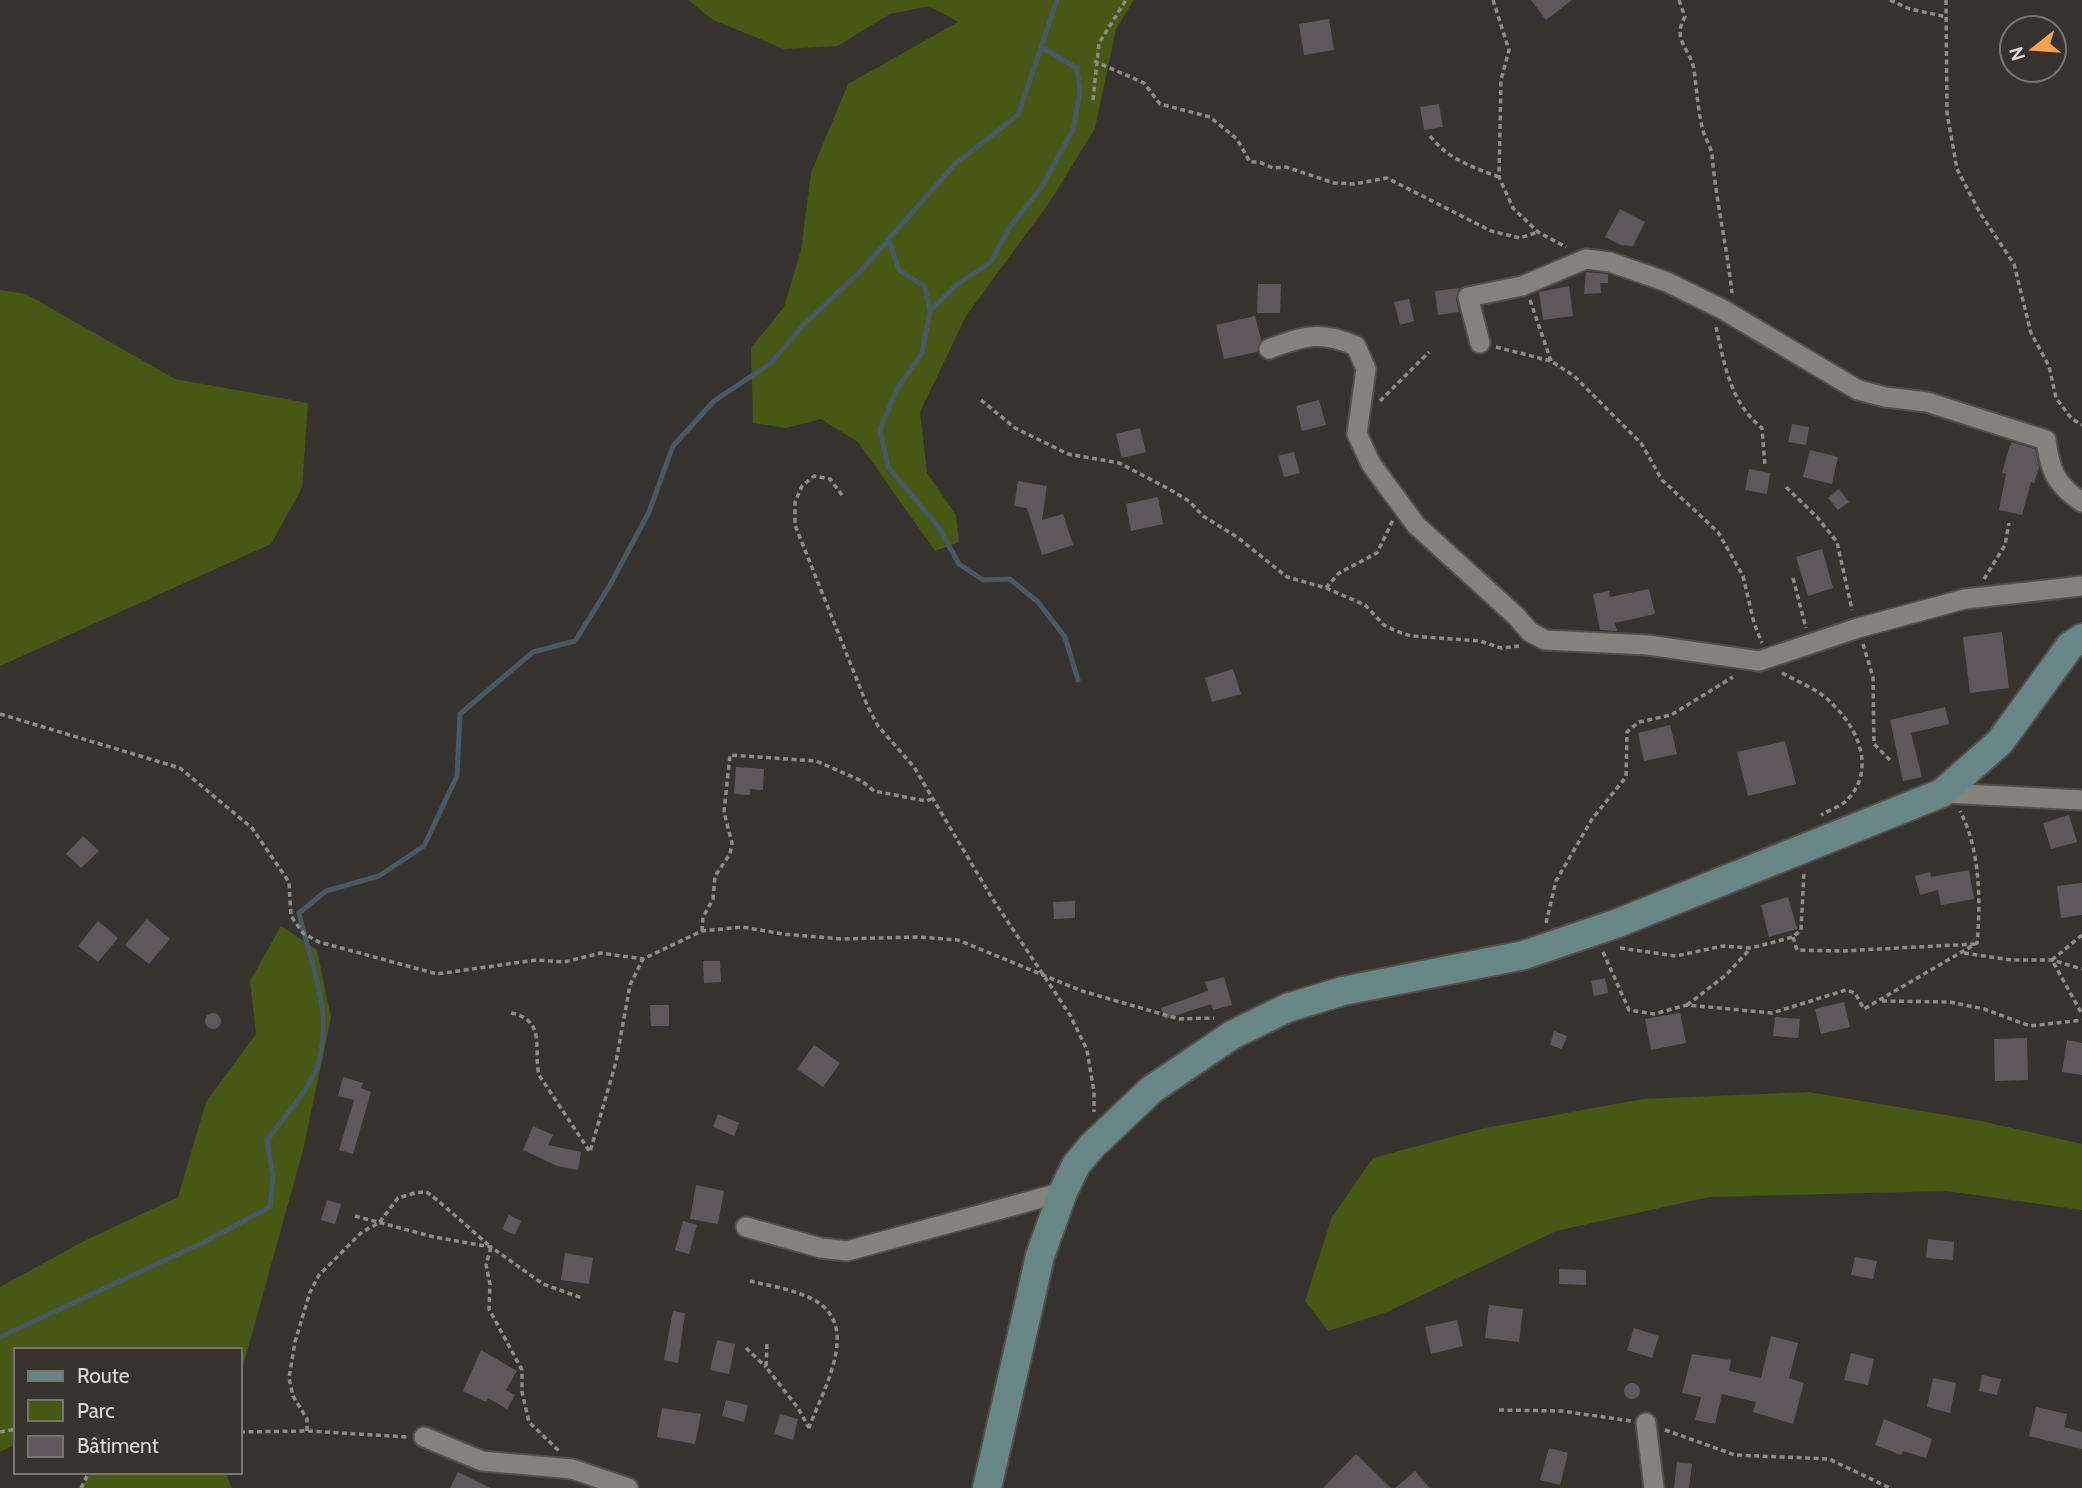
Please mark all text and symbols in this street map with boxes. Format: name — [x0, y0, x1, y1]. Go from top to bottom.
north arrow — [1998, 14, 2068, 84]
text: N — [2004, 44, 2030, 64]
legend — [14, 1348, 242, 1474]
text: Route — [77, 1363, 130, 1388]
text: Parc — [77, 1398, 115, 1423]
text: Bâtiment — [77, 1433, 159, 1458]

